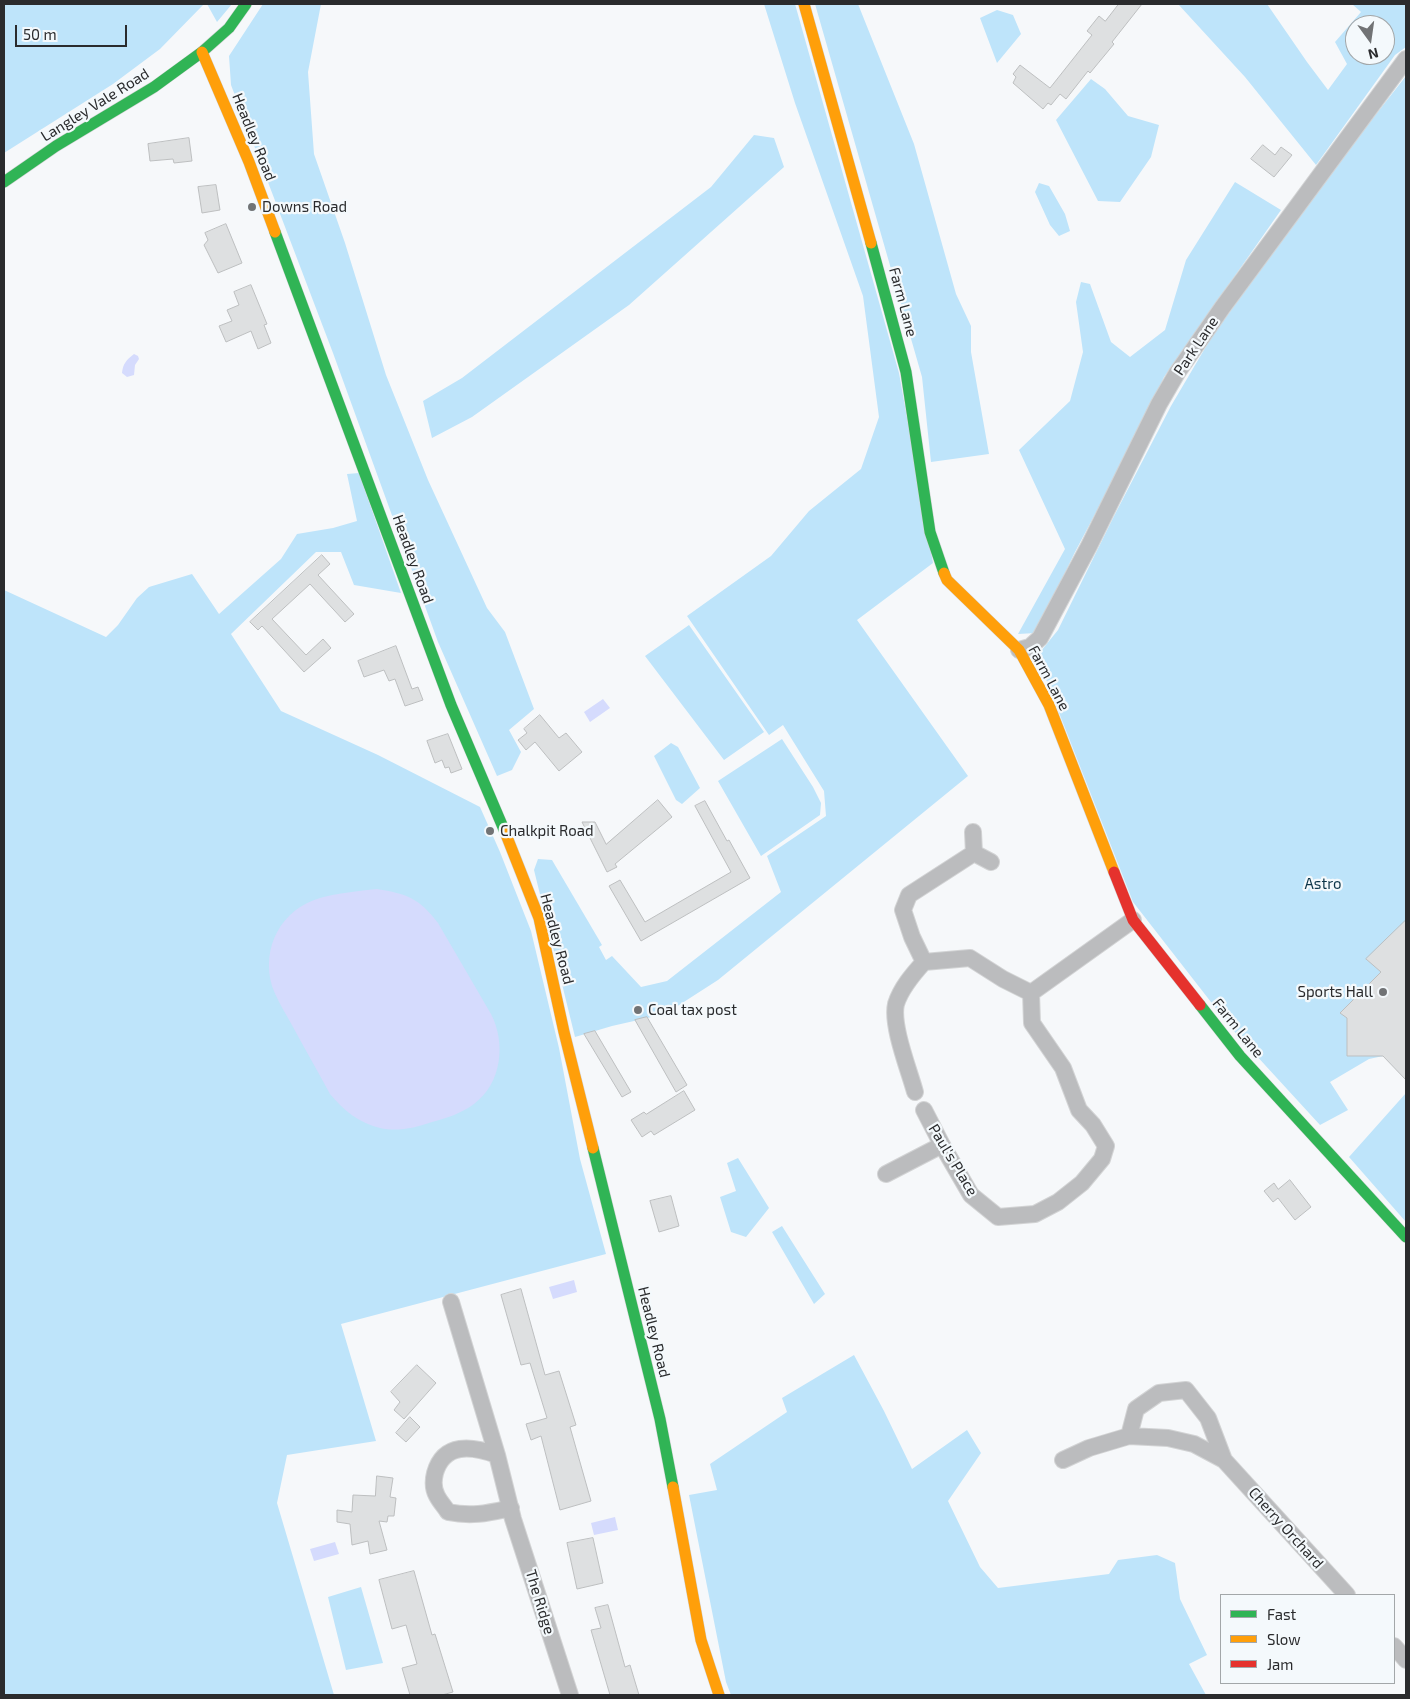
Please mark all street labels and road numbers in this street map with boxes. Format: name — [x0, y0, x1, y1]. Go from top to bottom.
street label: Langley Vale Road — [38, 64, 152, 146]
street label: Headley Road — [228, 90, 280, 184]
street label: Farm Lane — [885, 265, 921, 339]
street label: Park Lane — [1170, 313, 1222, 379]
street label: Headley Road — [389, 512, 437, 606]
street label: Farm Lane — [1024, 642, 1074, 714]
street label: Headley Road — [536, 892, 578, 986]
street label: Farm Lane — [1209, 995, 1267, 1061]
street label: Paul's Place — [925, 1121, 981, 1199]
street label: Headley Road — [634, 1285, 674, 1379]
street label: Cherry Orchard — [1245, 1484, 1327, 1572]
street label: The Ridge — [522, 1567, 558, 1637]

